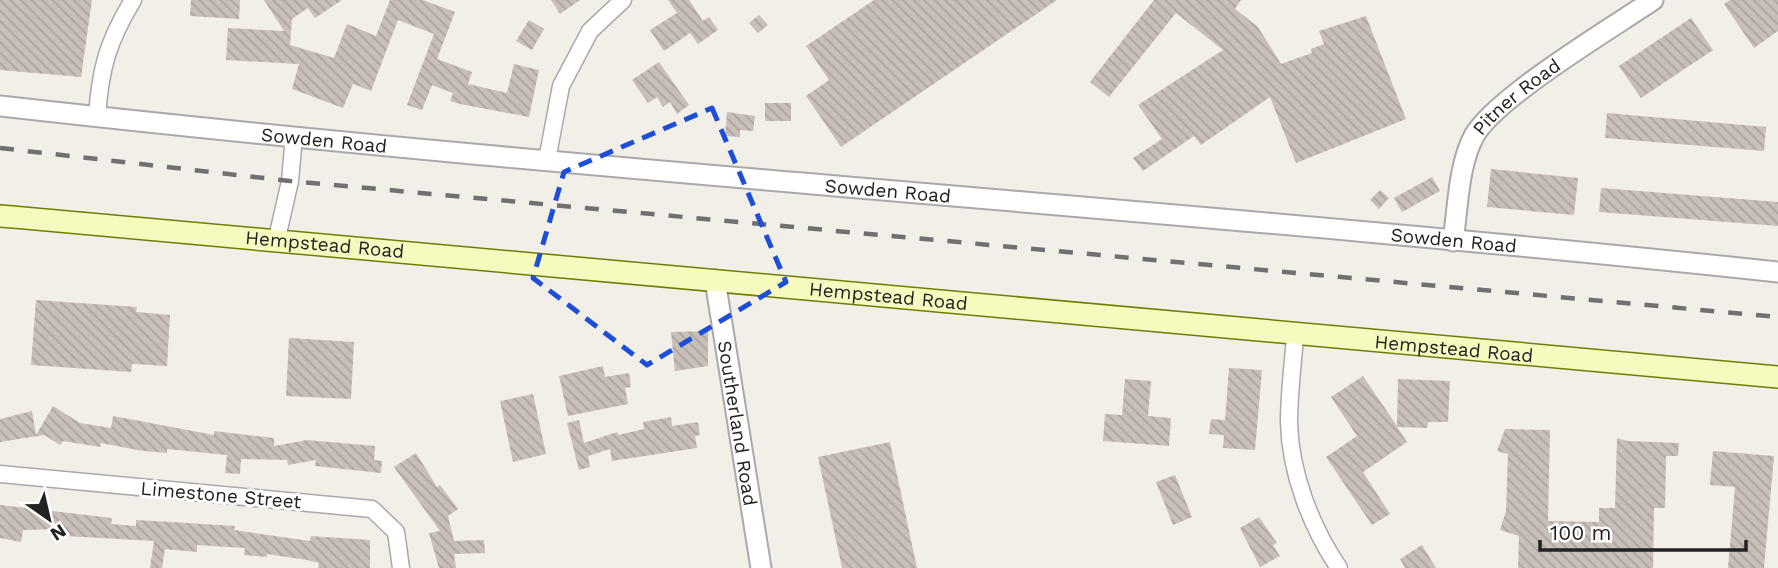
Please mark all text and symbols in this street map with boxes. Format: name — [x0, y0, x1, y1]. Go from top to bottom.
street label: Pitner Road — [1467, 53, 1565, 139]
street label: Sowden Road — [260, 122, 388, 157]
street label: Sowden Road — [824, 174, 952, 207]
street label: Sowden Road — [1390, 223, 1518, 257]
street label: Hempstead Road — [244, 225, 405, 262]
street label: Hempstead Road — [808, 277, 969, 315]
street label: Hempstead Road — [1374, 330, 1534, 367]
street label: Southerland Road — [713, 339, 762, 507]
street label: Limestone Street — [140, 477, 302, 513]
north arrow — [14, 484, 84, 554]
scale bar — [1540, 508, 1746, 552]
text: N — [46, 519, 70, 546]
text: 100 m — [1550, 520, 1612, 545]

